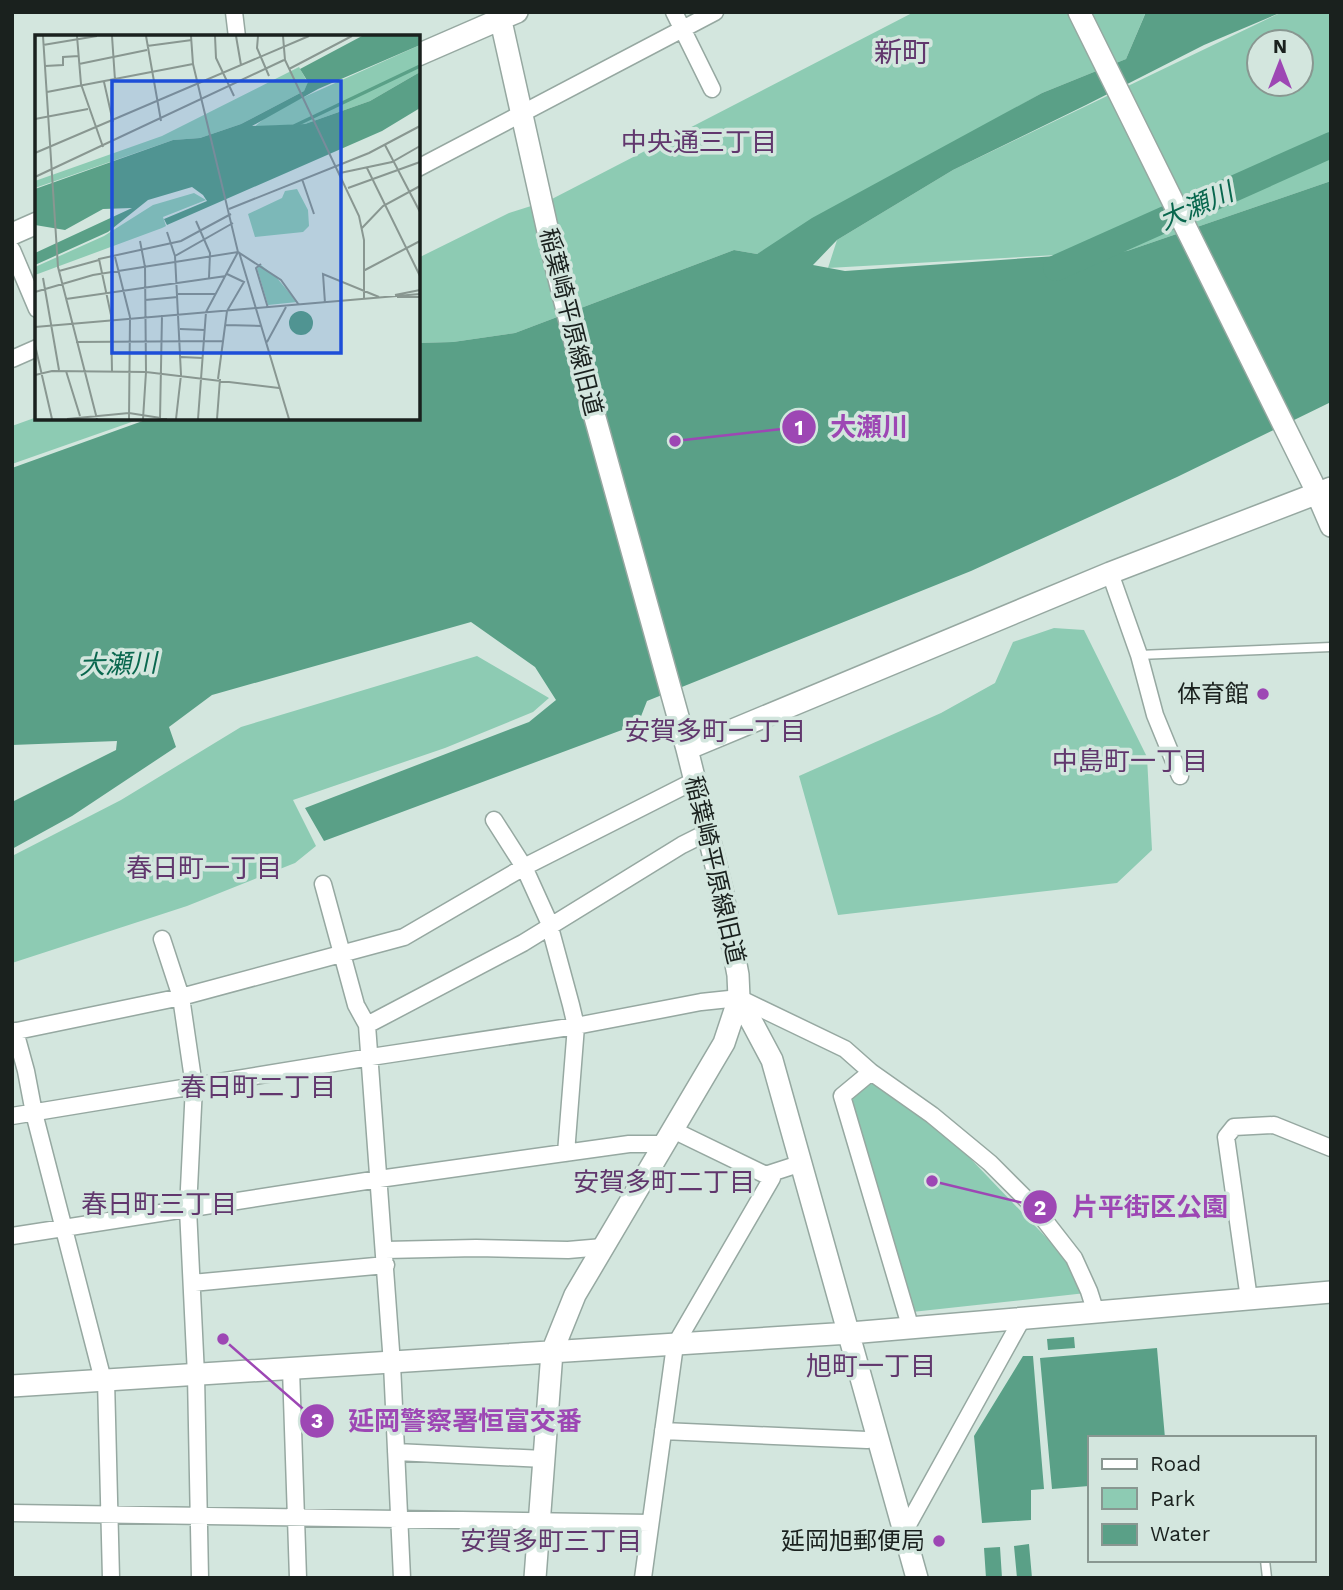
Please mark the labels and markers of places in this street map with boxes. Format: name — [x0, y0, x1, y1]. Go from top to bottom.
callout: 大瀬川 — [781, 404, 922, 451]
place label: 体育館 — [1177, 680, 1249, 708]
marker: 体育館 — [1255, 686, 1271, 702]
callout: 片平街区公園 — [1023, 1184, 1242, 1231]
callout: 延岡警察署恒富交番 — [299, 1397, 596, 1444]
place label: 延岡旭郵便局 — [781, 1527, 925, 1555]
marker: 延岡旭郵便局 — [931, 1533, 947, 1549]

